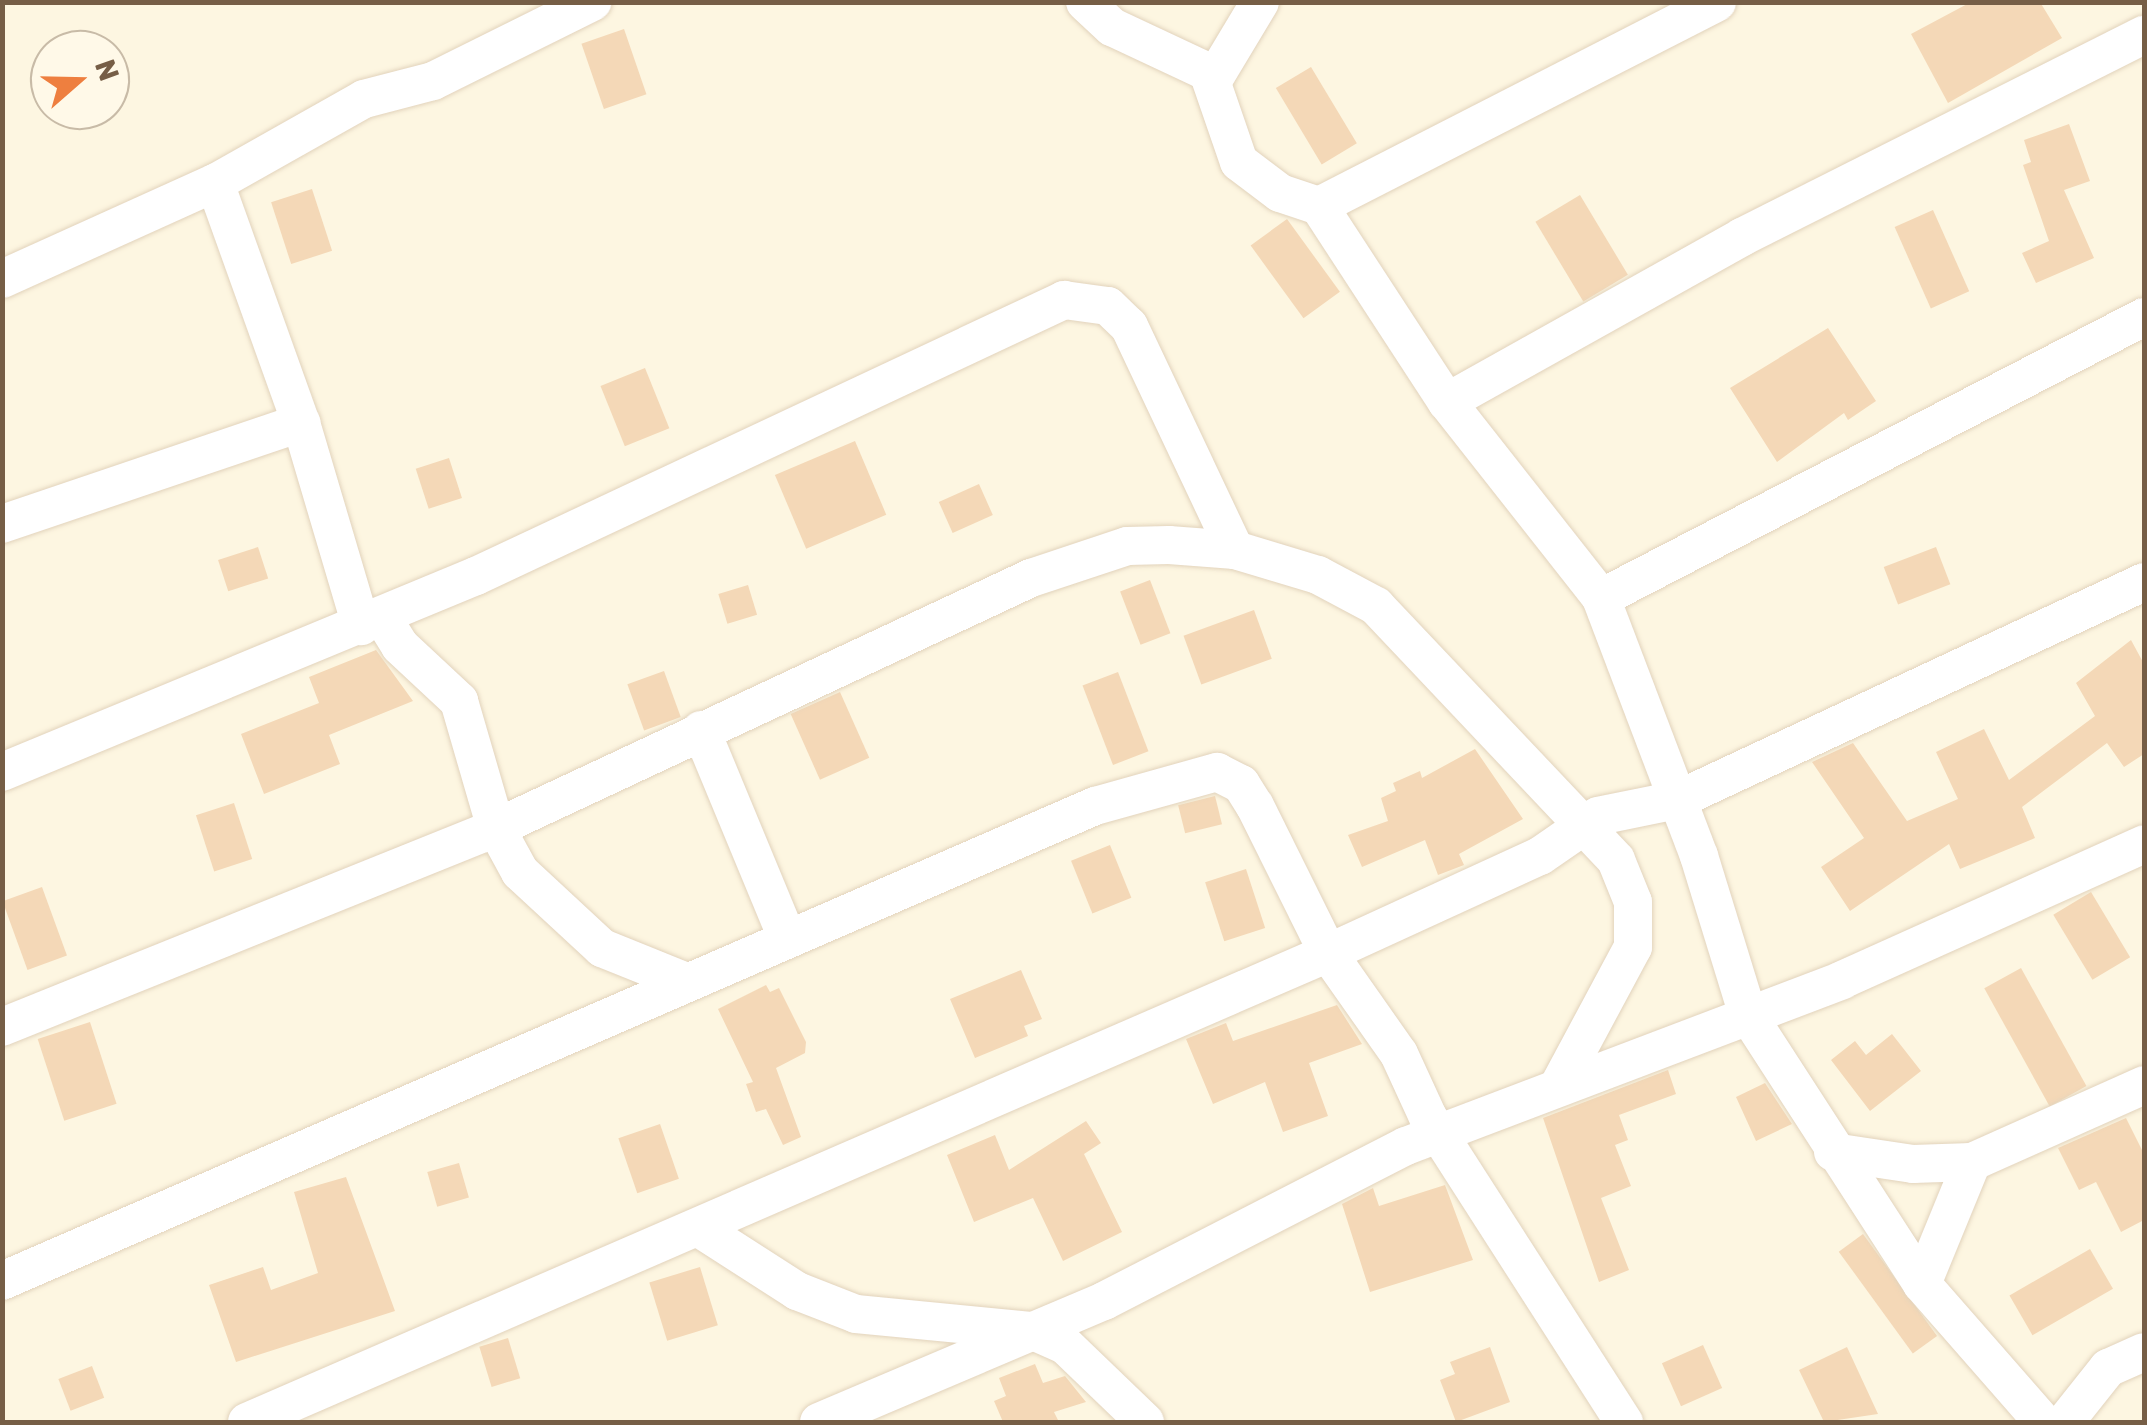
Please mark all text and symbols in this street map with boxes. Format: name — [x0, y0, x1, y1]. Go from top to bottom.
north arrow — [30, 30, 130, 130]
text: N — [88, 55, 126, 85]

